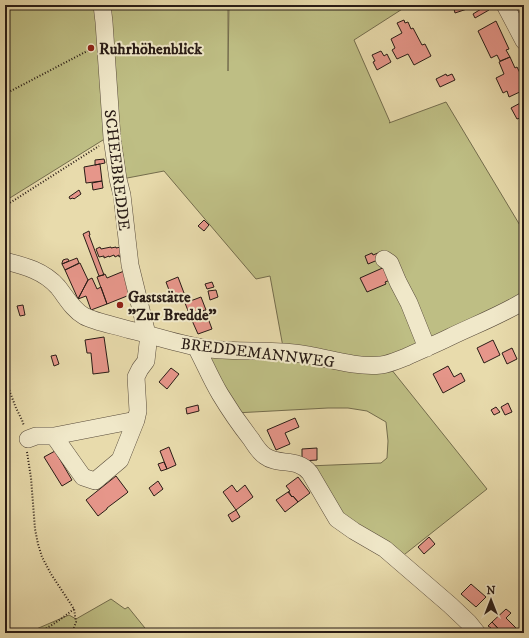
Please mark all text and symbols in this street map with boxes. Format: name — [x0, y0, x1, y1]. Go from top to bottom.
place label: Ruhrhöhenblick — [99, 39, 203, 59]
marker: Ruhrhöhenblick — [86, 43, 96, 53]
street label: SCHEEBREDDE — [100, 108, 134, 232]
place label: Gaststätte "Zur Bredde" — [128, 287, 217, 325]
marker: Gaststätte "Zur Bredde" — [115, 300, 125, 310]
street label: BREDDEMANNWEG — [180, 334, 336, 372]
north arrow — [471, 580, 511, 620]
text: N — [486, 584, 496, 598]

